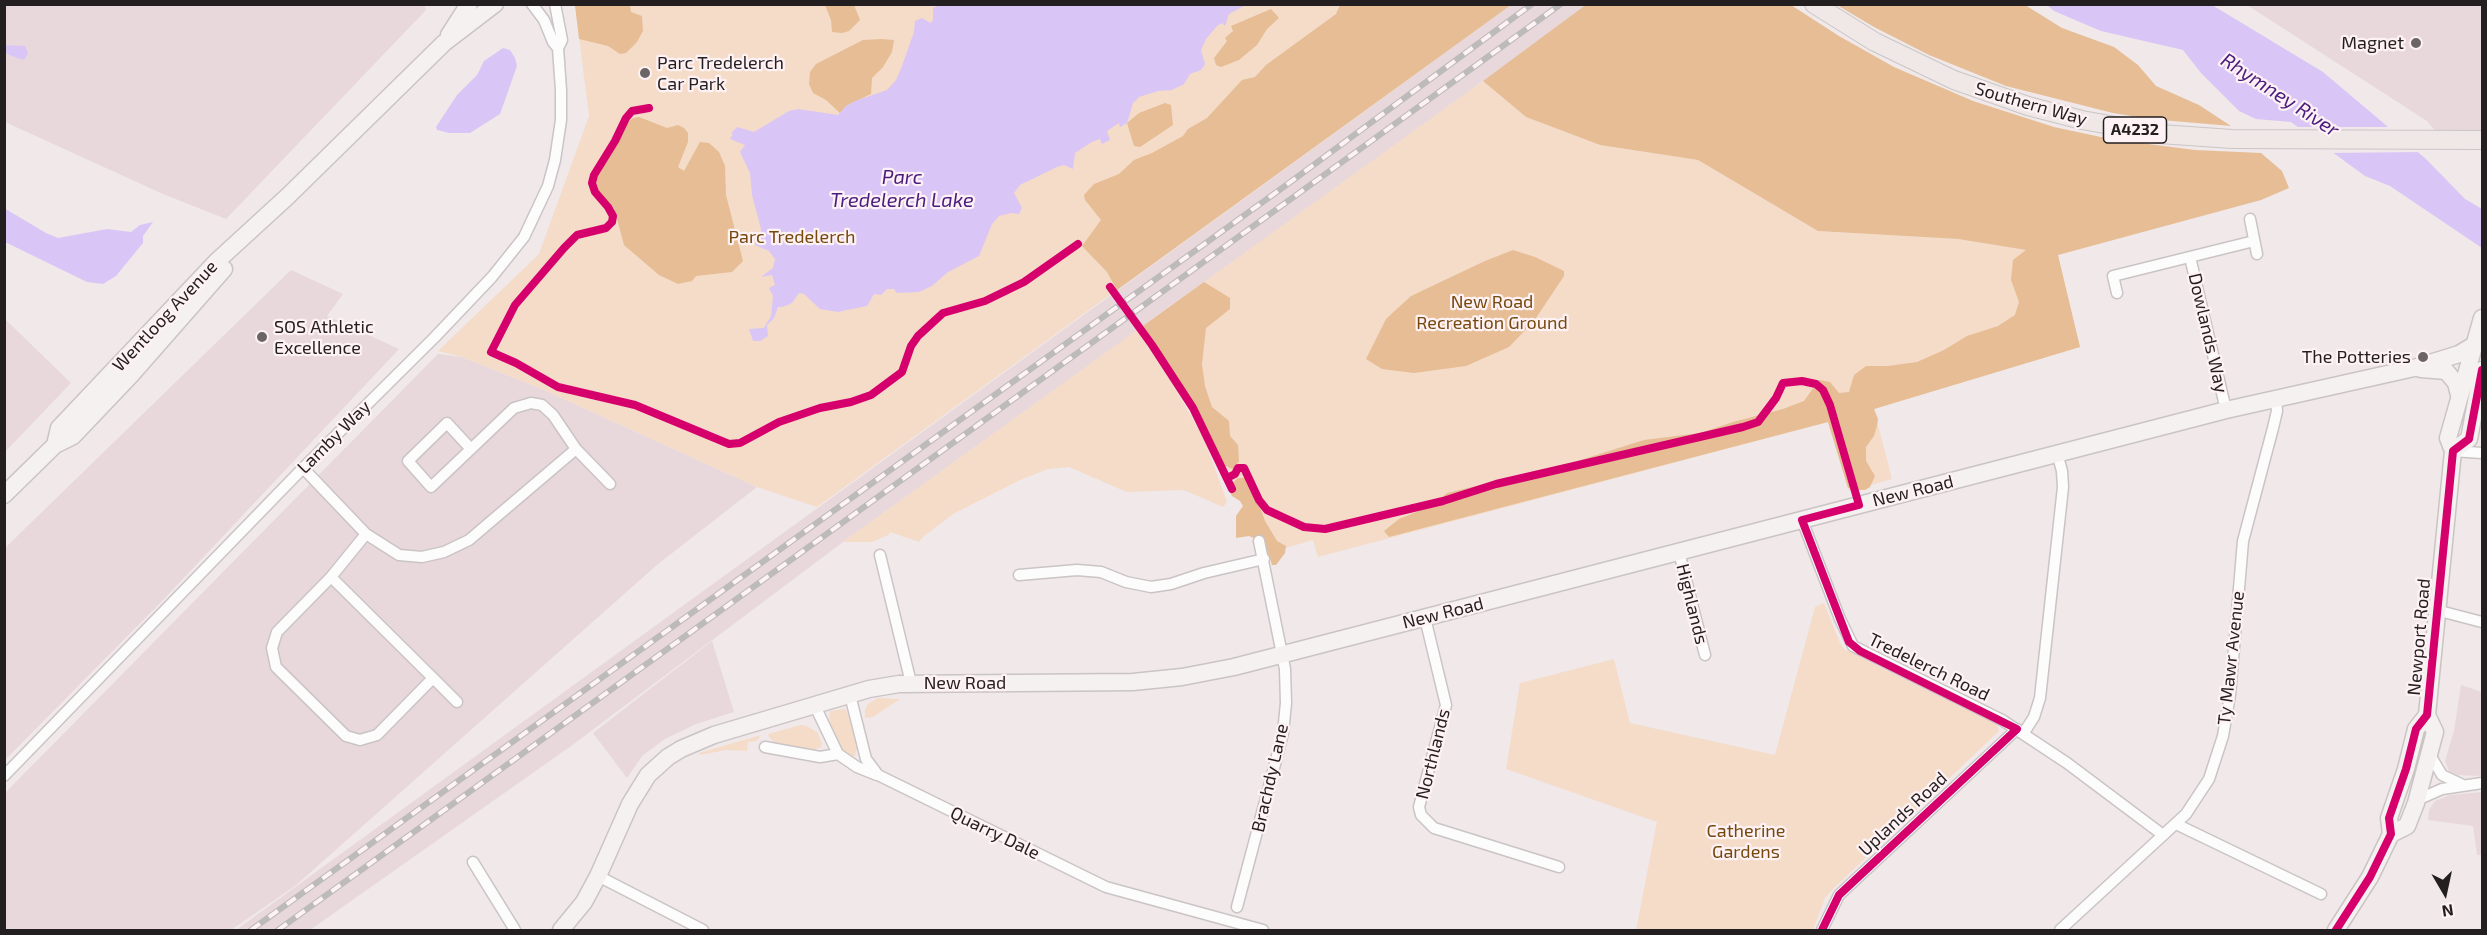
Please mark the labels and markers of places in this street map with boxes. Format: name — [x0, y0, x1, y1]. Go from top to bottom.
place label: Magnet — [2341, 32, 2404, 54]
marker: Magnet — [2409, 36, 2423, 50]
place label: Parc Tredelerch Car Park — [657, 52, 784, 94]
marker: Parc Tredelerch Car Park — [638, 66, 652, 80]
place label: SOS Athletic Excellence — [274, 316, 374, 358]
marker: SOS Athletic Excellence — [255, 330, 269, 344]
place label: The Potteries — [2302, 346, 2411, 368]
marker: The Potteries — [2416, 350, 2430, 364]

